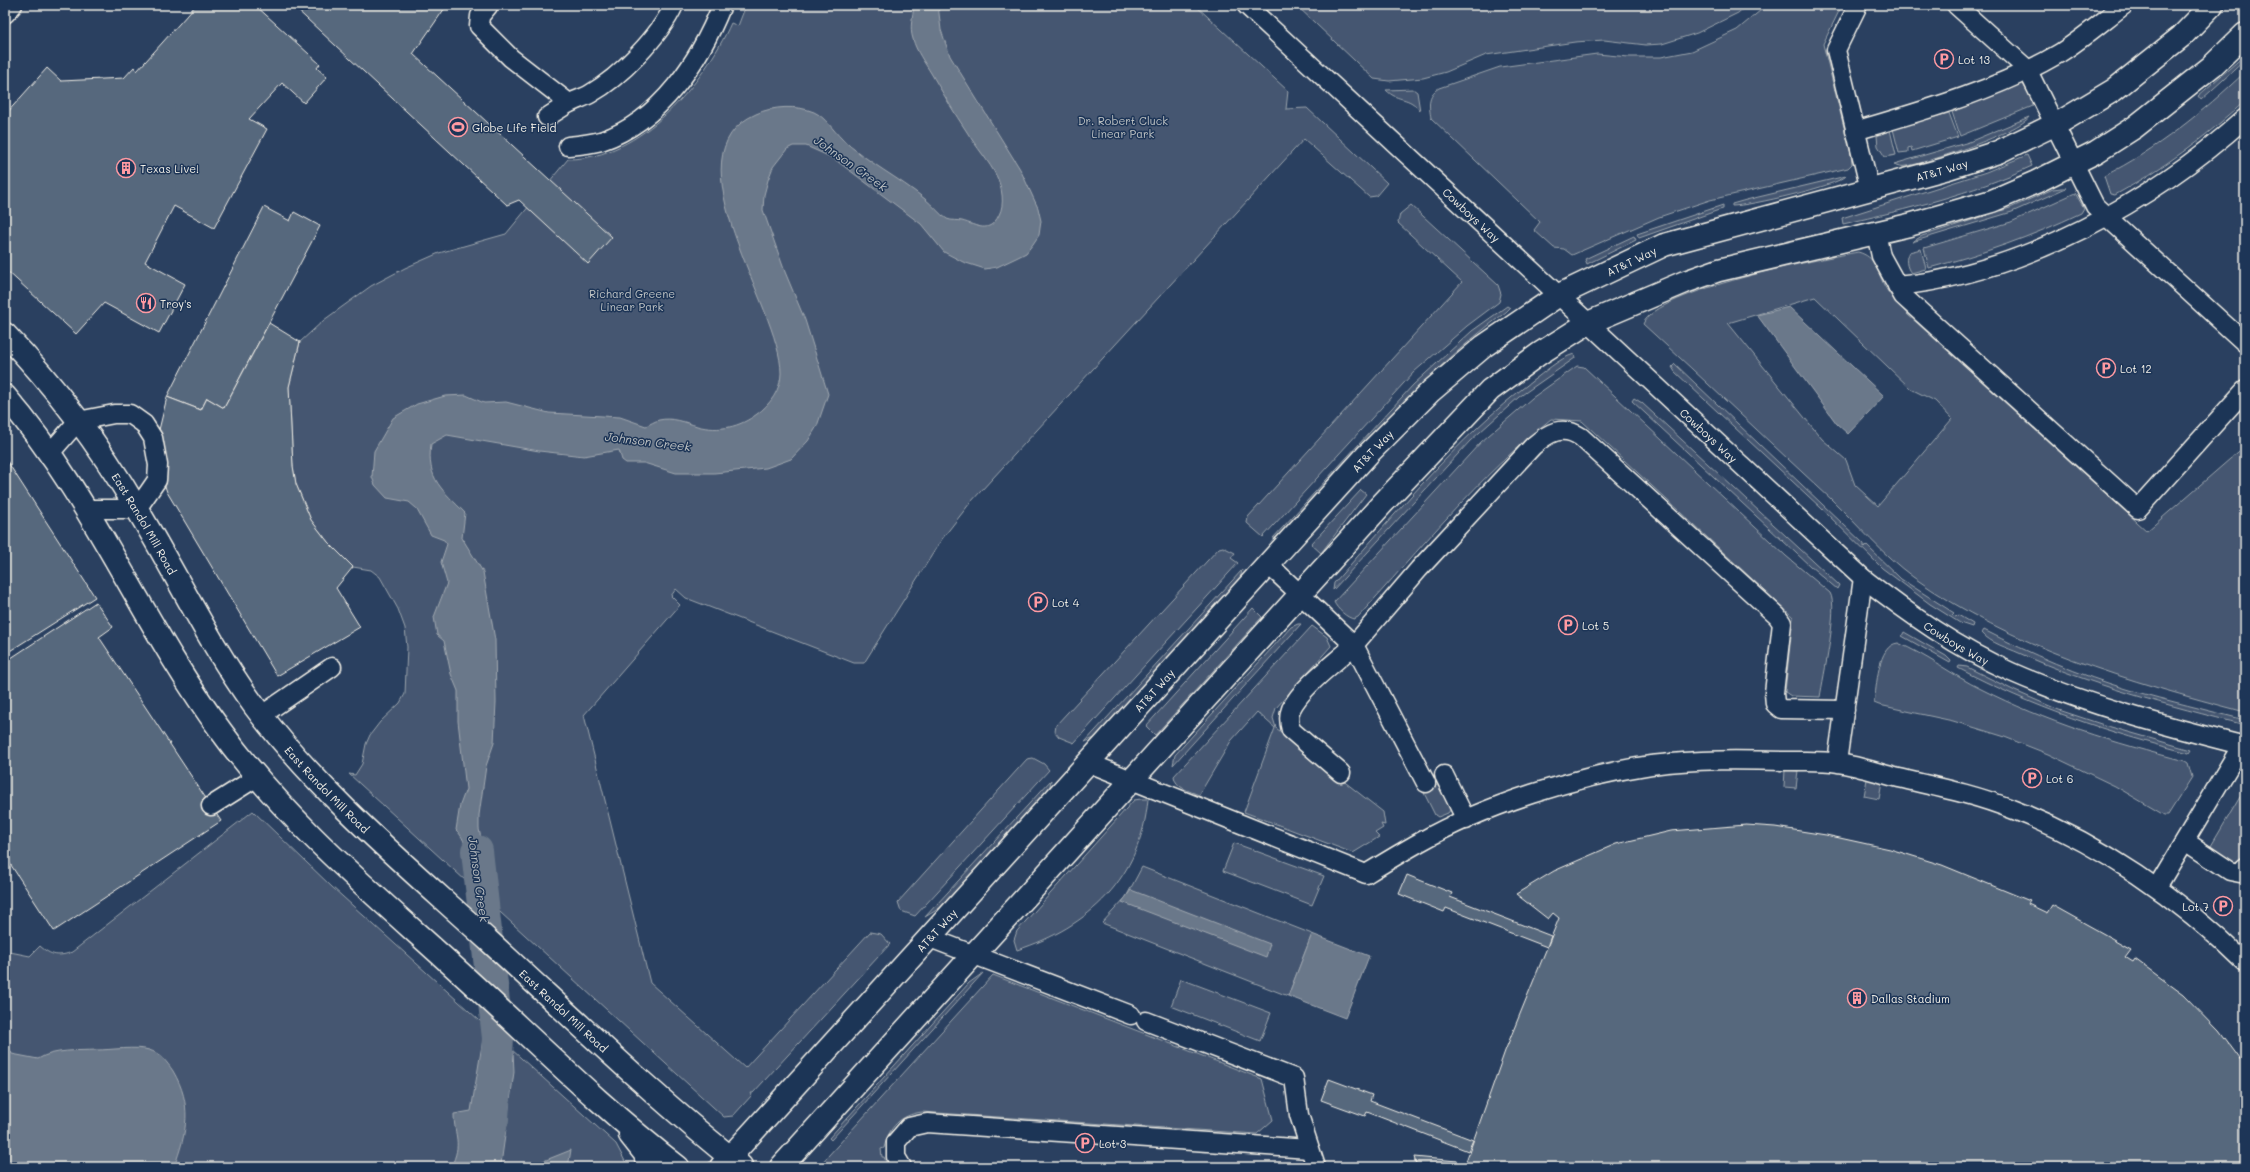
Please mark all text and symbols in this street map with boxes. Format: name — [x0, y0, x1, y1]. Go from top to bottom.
parking icon: Lot 13 — [1933, 48, 1955, 70]
place label: Lot 13 — [1958, 52, 1991, 67]
park label: Dr. Robert Cluck Linear Park — [1078, 113, 1168, 141]
sports icon: Globe Life Field — [447, 116, 469, 138]
place label: Globe Life Field — [472, 120, 557, 135]
water label: Johnson Creek — [811, 132, 891, 195]
street label: AT&T Way — [1914, 155, 1970, 184]
building icon: Texas Live! — [115, 157, 137, 179]
place label: Texas Live! — [140, 161, 199, 176]
street label: Cowboys Way — [1440, 184, 1504, 245]
street label: AT&T Way — [1604, 242, 1659, 279]
park label: Richard Greene Linear Park — [589, 286, 675, 314]
restaurant icon: Troy's — [135, 292, 157, 314]
place label: Troy's — [160, 296, 192, 311]
parking icon: Lot 12 — [2095, 357, 2117, 379]
place label: Lot 12 — [2120, 361, 2152, 376]
street label: Cowboys Way — [1677, 405, 1741, 466]
street label: AT&T Way — [1348, 426, 1396, 475]
water label: Johnson Creek — [604, 428, 692, 454]
street label: East Randol Mill Road — [109, 470, 180, 577]
parking icon: Lot 4 — [1027, 591, 1049, 613]
place label: Lot 4 — [1052, 595, 1080, 610]
parking icon: Lot 5 — [1557, 614, 1579, 636]
street label: Cowboys Way — [1921, 617, 1992, 668]
place label: Lot 5 — [1582, 618, 1609, 633]
street label: AT&T Way — [1130, 665, 1178, 715]
street label: East Randol Mill Road — [282, 743, 373, 836]
parking icon: Lot 6 — [2021, 767, 2043, 789]
place label: Lot 6 — [2046, 771, 2073, 786]
water label: Johnson Creek — [465, 835, 493, 923]
parking icon: Lot 7 — [2212, 895, 2234, 917]
place label: Lot 7 — [2182, 899, 2209, 914]
street label: AT&T Way — [912, 905, 960, 955]
street label: East Randol Mill Road — [517, 966, 611, 1055]
building icon: Dallas Stadium — [1846, 987, 1868, 1009]
place label: Dallas Stadium — [1871, 991, 1950, 1006]
parking icon: Lot 3 — [1074, 1132, 1096, 1154]
place label: Lot 3 — [1099, 1136, 1127, 1151]

